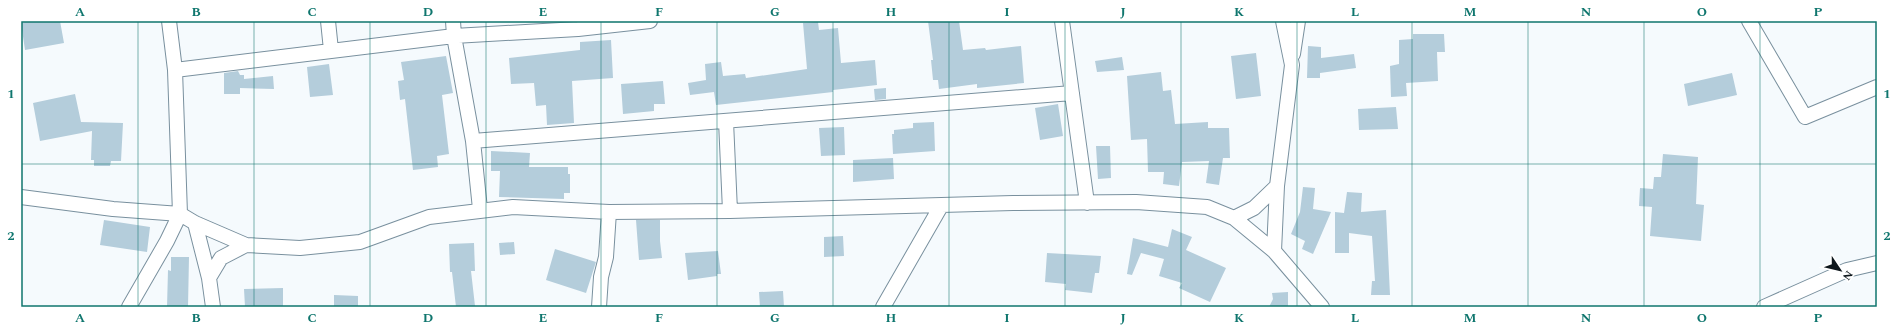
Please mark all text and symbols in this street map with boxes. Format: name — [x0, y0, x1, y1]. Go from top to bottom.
text: A — [75, 2, 85, 22]
text: B — [191, 2, 201, 22]
text: C — [307, 2, 317, 22]
text: D — [423, 2, 433, 22]
text: E — [539, 2, 548, 22]
text: F — [655, 2, 663, 22]
text: G — [770, 2, 780, 22]
text: H — [886, 2, 897, 22]
text: I — [1004, 2, 1010, 22]
text: J — [1120, 2, 1126, 22]
text: K — [1234, 2, 1244, 22]
text: L — [1351, 2, 1359, 22]
text: M — [1464, 2, 1477, 22]
text: N — [1581, 2, 1592, 22]
text: O — [1697, 2, 1707, 22]
text: P — [1814, 2, 1823, 22]
text: 1 — [7, 84, 15, 104]
text: 1 — [1883, 84, 1891, 104]
text: 2 — [7, 226, 15, 246]
text: 2 — [1883, 226, 1891, 246]
north arrow — [1820, 250, 1860, 290]
text: N — [1838, 267, 1857, 284]
text: A — [75, 308, 85, 328]
text: B — [191, 308, 201, 328]
text: C — [307, 308, 317, 328]
text: D — [423, 308, 433, 328]
text: E — [539, 308, 548, 328]
text: F — [655, 308, 663, 328]
text: G — [770, 308, 780, 328]
text: H — [886, 308, 897, 328]
text: I — [1004, 308, 1010, 328]
text: J — [1120, 308, 1126, 328]
text: K — [1234, 308, 1244, 328]
text: L — [1351, 308, 1359, 328]
text: M — [1464, 308, 1477, 328]
text: N — [1581, 308, 1592, 328]
text: O — [1697, 308, 1707, 328]
text: P — [1814, 308, 1823, 328]

